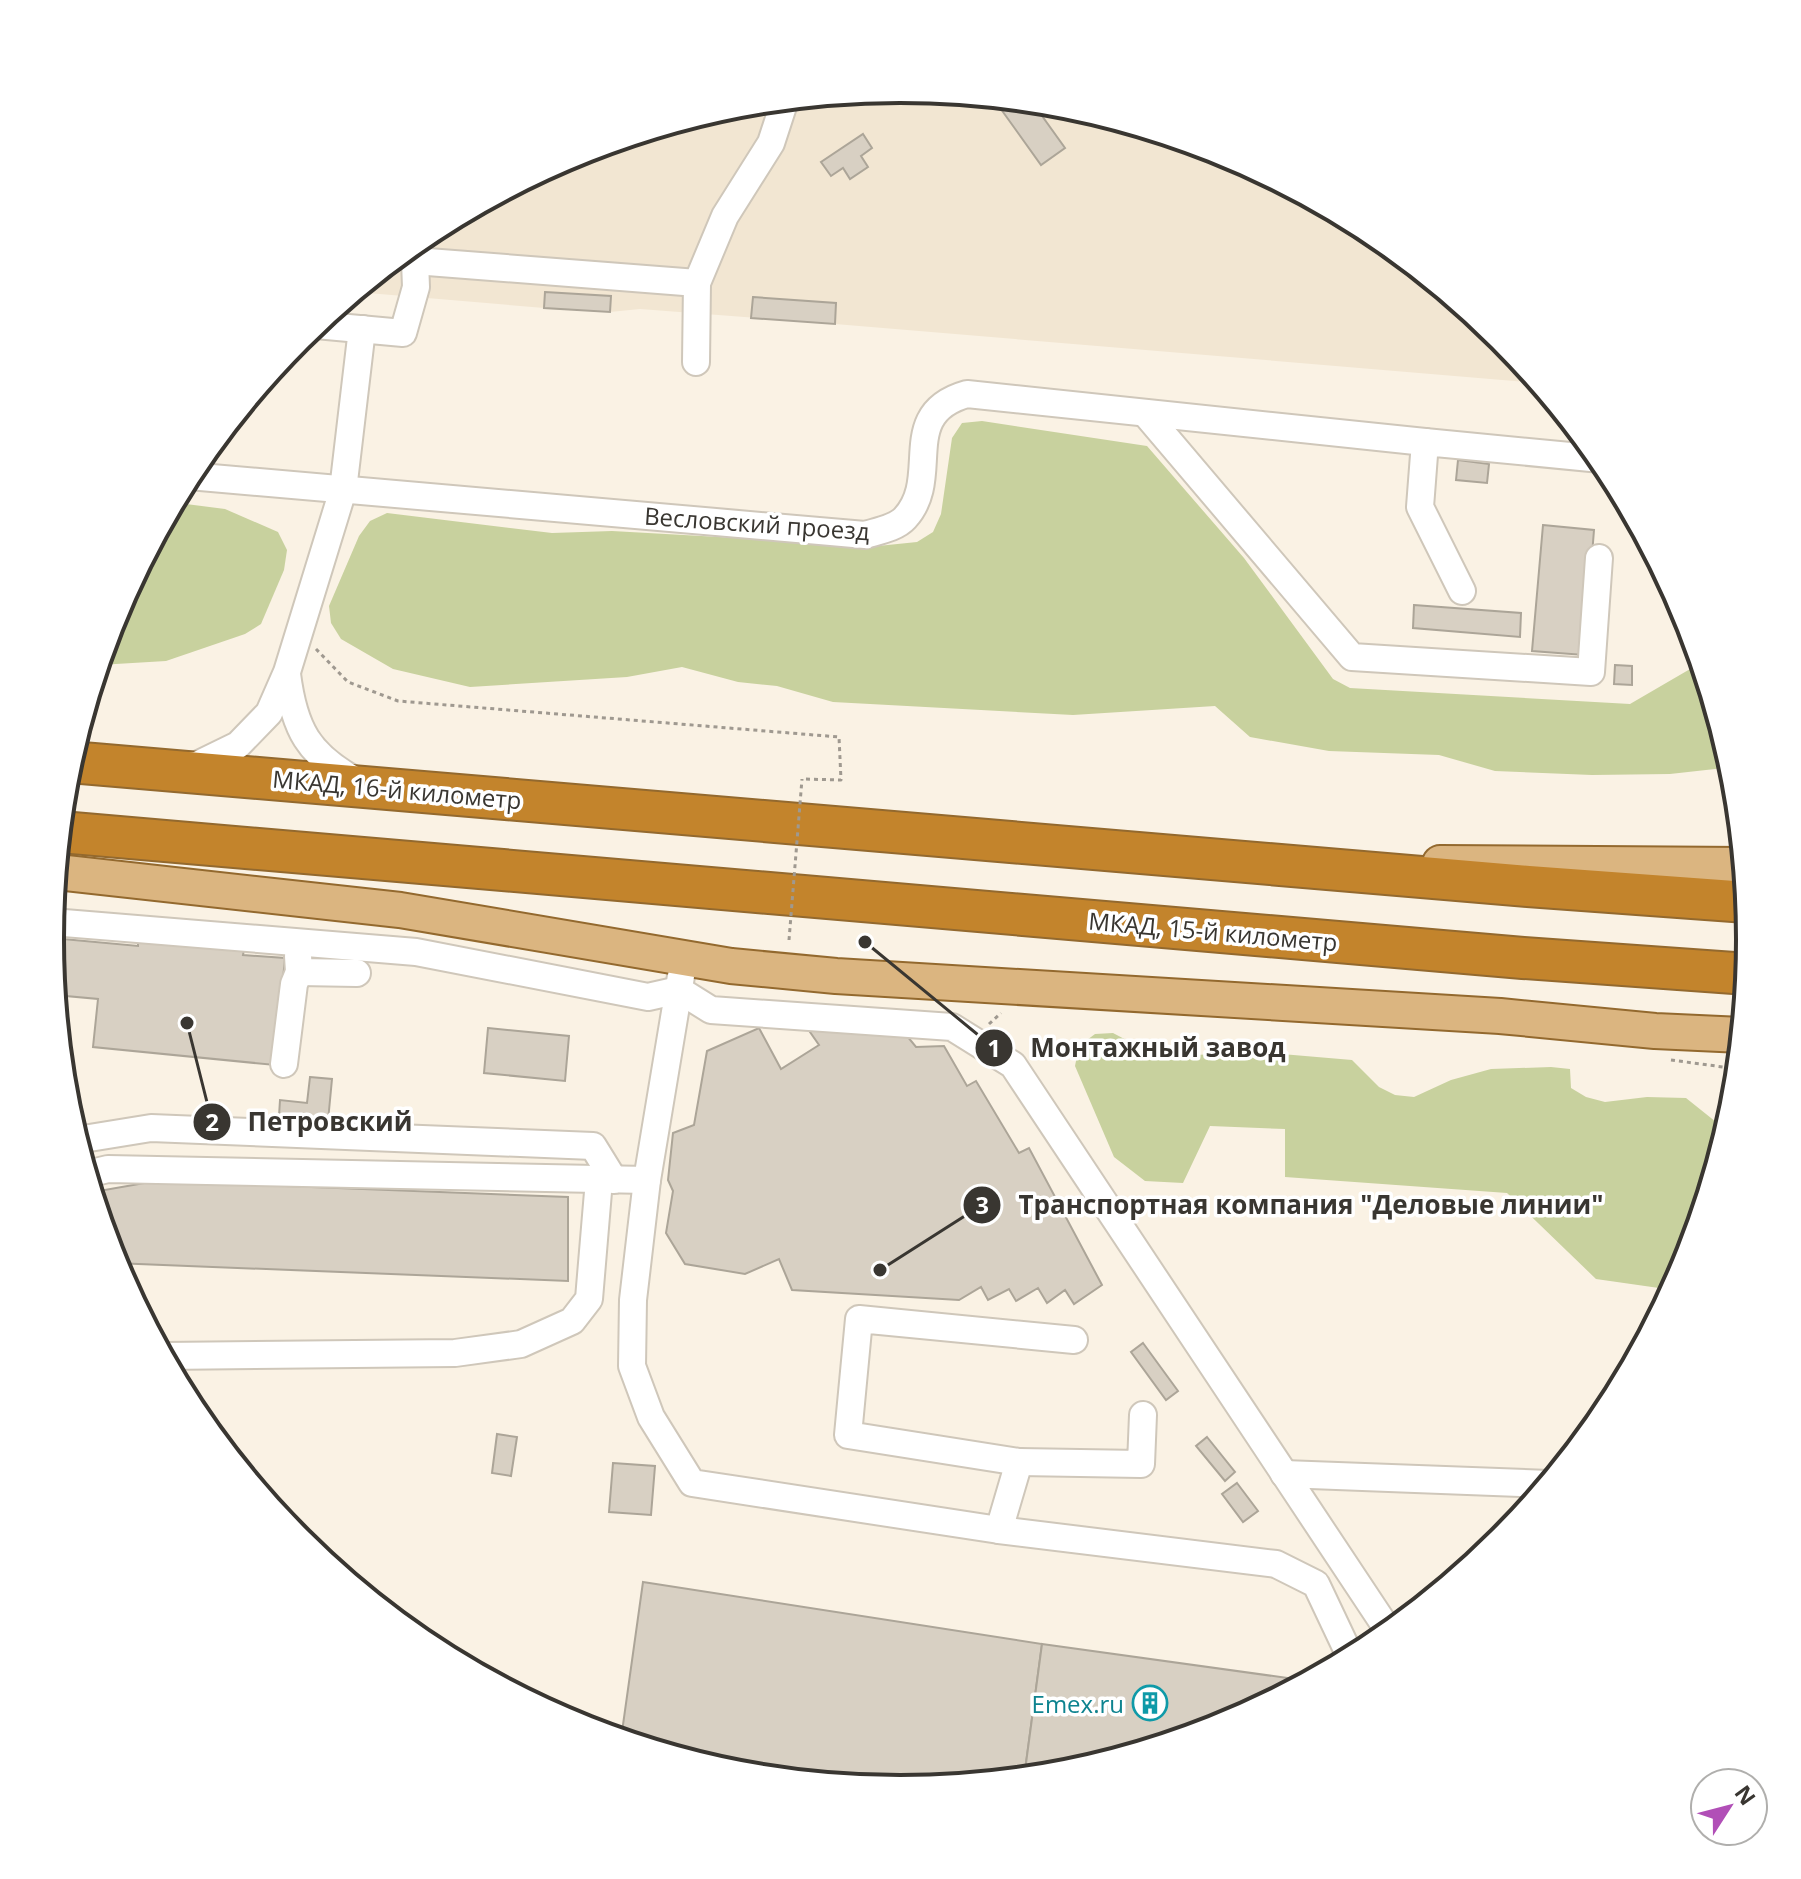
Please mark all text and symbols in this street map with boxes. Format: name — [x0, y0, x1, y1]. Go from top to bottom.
street label: Весловский проезд — [643, 499, 871, 547]
street label: МКАД, 16-й километр — [271, 762, 523, 816]
street label: МКАД, 15-й километр — [1087, 904, 1339, 958]
callout: Монтажный завод — [974, 1023, 1302, 1073]
text: Монтажный завод — [1030, 1029, 1286, 1065]
text: 1 — [987, 1031, 1001, 1064]
callout: Петровский — [192, 1097, 428, 1147]
text: Петровский — [248, 1103, 412, 1139]
text: 2 — [205, 1105, 219, 1138]
callout: Транспортная компания "Деловые линии" — [962, 1180, 1619, 1230]
text: Транспортная компания "Деловые линии" — [1018, 1186, 1604, 1222]
text: 3 — [975, 1188, 989, 1221]
building icon: Emex.ru — [1131, 1684, 1169, 1722]
place label: Emex.ru — [1032, 1687, 1124, 1720]
north arrow — [1689, 1767, 1769, 1847]
text: N — [1729, 1779, 1763, 1811]

